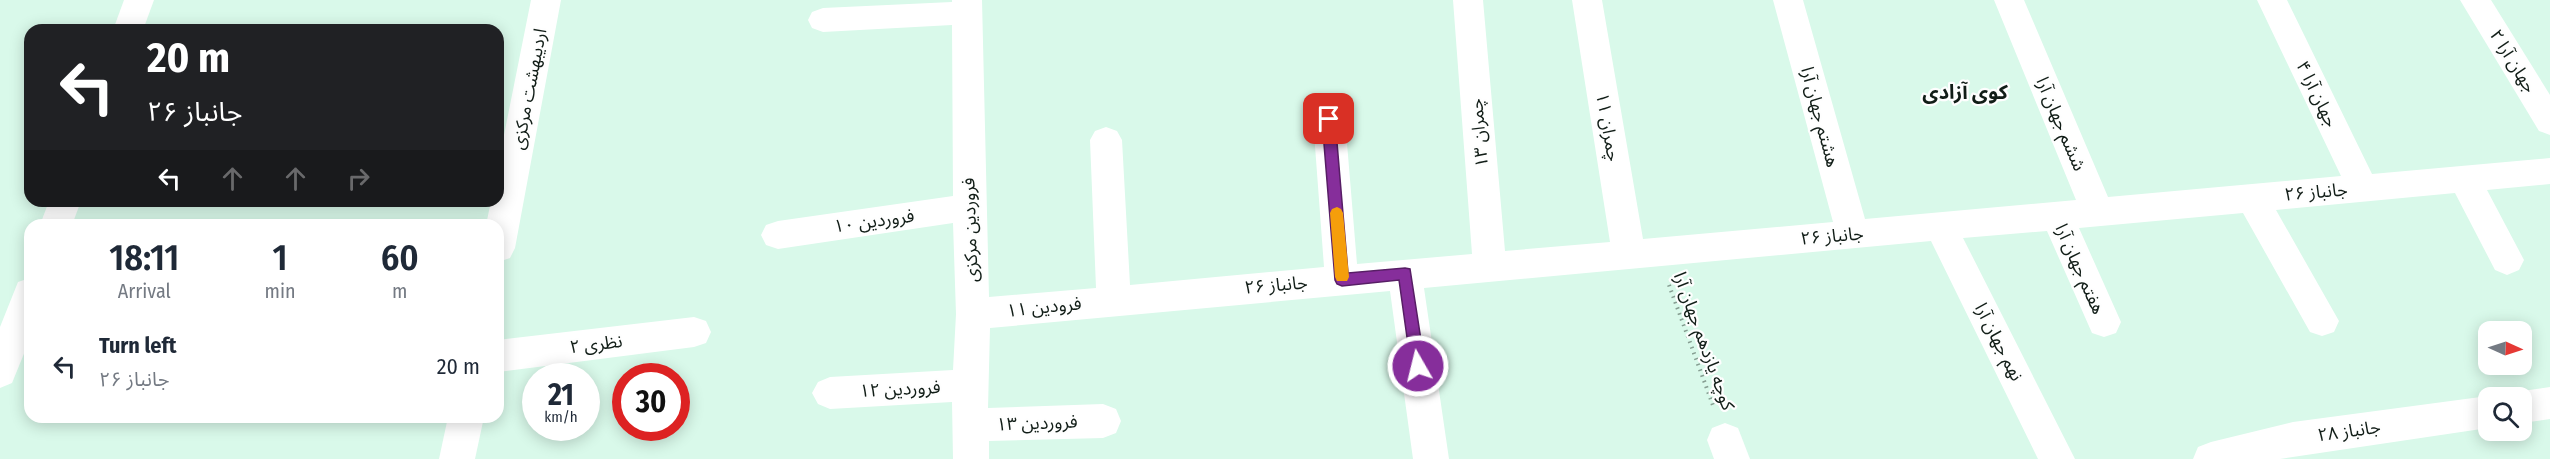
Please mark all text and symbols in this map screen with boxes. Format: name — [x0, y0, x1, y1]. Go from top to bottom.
street label: ۲ جهان آرا — [2485, 25, 2541, 97]
street label: اردیبهشت مرکزی — [506, 27, 552, 151]
text: 20 m — [147, 33, 230, 83]
icon: left — [48, 48, 126, 126]
street label: ۴ جهان آرا — [2292, 57, 2342, 131]
street label: هشتم جهان آرا — [1794, 64, 1844, 170]
street label: ششم جهان آرا — [2030, 74, 2091, 175]
district label: کوی آزادی — [1922, 80, 2009, 104]
street label: ۱۱ چمران — [1591, 91, 1625, 163]
pin — [1303, 93, 1354, 144]
text: جانباز ۲۶ — [147, 96, 242, 128]
street label: ۱۳ چمران — [1465, 98, 1493, 168]
icon: arrive — [1312, 102, 1345, 135]
icon: left — [153, 162, 186, 195]
icon: ahead — [216, 162, 249, 195]
icon: ahead — [279, 162, 312, 195]
icon: right — [342, 162, 375, 195]
street label: فروردین مرکزی — [957, 177, 983, 283]
street label: جانباز ۲۶ — [2283, 178, 2349, 206]
street label: فروردین ۱۰ — [832, 204, 916, 238]
street label: هفتم جهان آرا — [2048, 220, 2110, 318]
street label: جانباز ۲۶ — [1799, 222, 1865, 250]
text: 18:11 — [109, 236, 179, 280]
text: 1 — [273, 236, 288, 280]
text: 60 — [381, 236, 419, 280]
street label: کوچه یازدهم جهان آرا — [1667, 269, 1739, 414]
street label: جانباز ۲۶ — [1243, 271, 1309, 299]
text: Arrival — [118, 279, 171, 303]
text: min — [265, 279, 296, 303]
text: m — [392, 279, 407, 303]
street label: فرودین ۱۱ — [1005, 292, 1083, 322]
street label: نهم جهان آرا — [1968, 299, 2028, 386]
north arrow — [2478, 321, 2532, 375]
map controls — [2478, 321, 2532, 441]
street label: نظری ۲ — [568, 330, 624, 358]
text: Turn left — [99, 332, 177, 359]
position arrow — [1386, 334, 1450, 398]
icon: left — [48, 350, 81, 383]
text: 20 m — [437, 353, 480, 380]
speed limit sign: 30 — [612, 363, 690, 441]
text: جانباز ۲۶ — [99, 367, 170, 391]
street label: فروردین ۱۲ — [859, 376, 941, 402]
text: 21 — [548, 377, 574, 413]
button: search — [2478, 387, 2532, 441]
text: km/h — [544, 408, 578, 426]
street label: فروردین ۱۳ — [996, 411, 1078, 435]
street label: جانباز ۲۸ — [2316, 416, 2382, 446]

